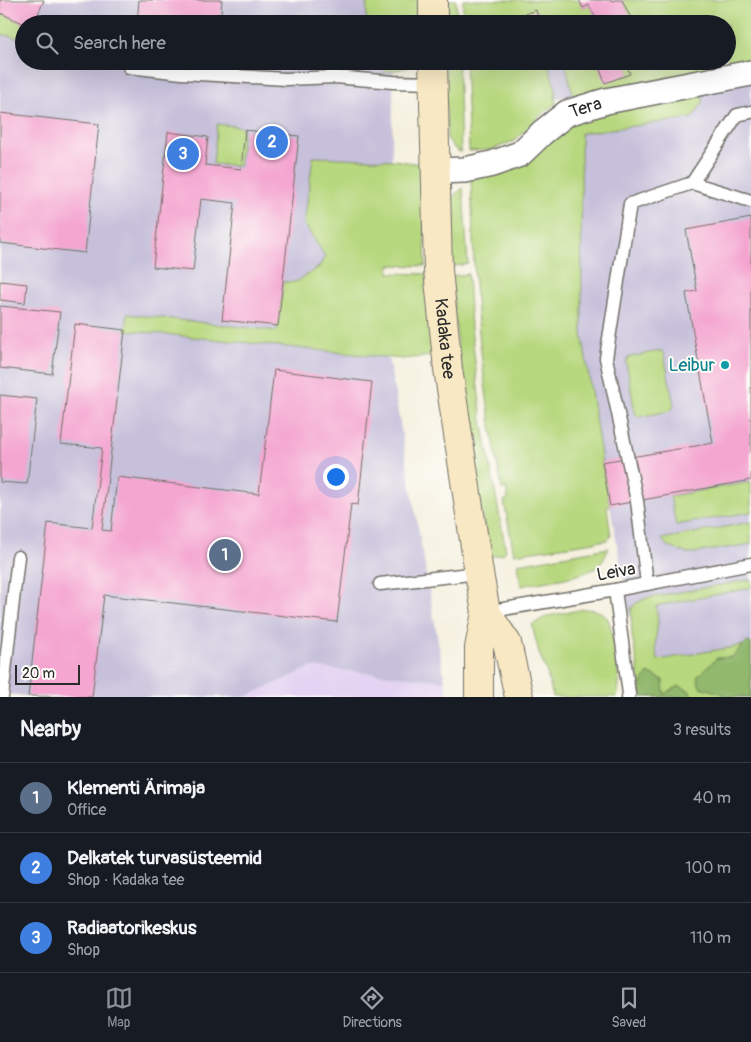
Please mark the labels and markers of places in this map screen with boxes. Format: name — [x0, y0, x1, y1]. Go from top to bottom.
pin: 2 — [256, 123, 288, 161]
pin: 3 — [167, 135, 199, 173]
place label: Leibur — [668, 354, 716, 377]
marker: Leibur — [719, 359, 731, 371]
pin: 1 — [209, 536, 241, 574]

